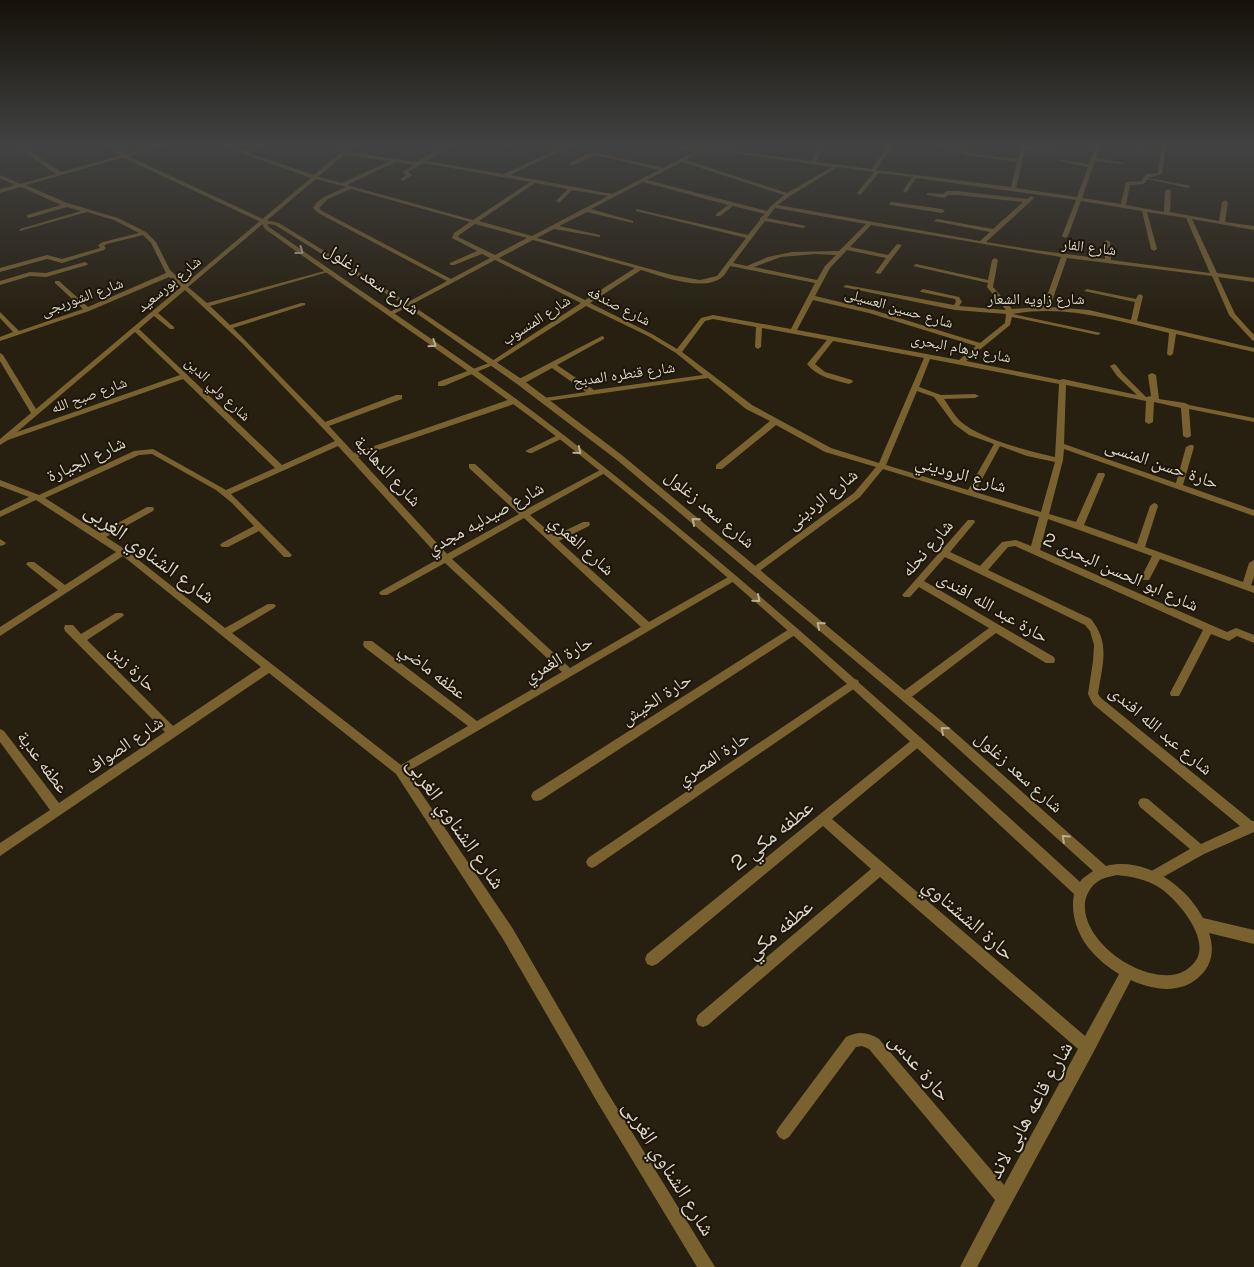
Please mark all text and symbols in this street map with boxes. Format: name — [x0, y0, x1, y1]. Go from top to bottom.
street label: شارع الفار — [1060, 234, 1117, 260]
street label: شارع سعد زغلول — [320, 237, 424, 320]
one-way arrow — [294, 246, 303, 254]
street label: شارع بورسعيد — [133, 251, 205, 317]
street label: شارع الشوربجى — [38, 273, 126, 321]
street label: شارع صندفه — [584, 281, 654, 331]
street label: شارع حسين العسيلى — [842, 283, 956, 333]
street label: شارع زاويه الشعار — [986, 289, 1085, 309]
street label: شارع المنسوب — [498, 290, 574, 350]
street label: شارع برهام البحرى — [909, 328, 1013, 368]
one-way arrow — [428, 338, 437, 347]
street label: شارع ولي الدين — [179, 352, 255, 427]
street label: شارع قنطره المدبح — [572, 357, 676, 391]
street label: شارع صبح الله — [48, 372, 130, 418]
street label: شارع الجيارة — [43, 430, 129, 487]
street label: شارع الدهانية — [350, 430, 427, 511]
street label: حارة حسن المنسى — [1102, 433, 1222, 494]
one-way arrow — [572, 445, 581, 453]
street label: شارع الروديني — [912, 450, 1009, 501]
street label: شارع الردينى — [781, 463, 862, 534]
street label: شارع سعد زغلول — [660, 464, 760, 553]
street label: شارع صيدليه مجدي — [422, 476, 549, 562]
street label: شارع الشناوي الغربى — [78, 496, 221, 612]
street label: شارع الغمري — [542, 509, 620, 583]
street label: شارع نحله — [896, 514, 958, 581]
one-way arrow — [692, 518, 701, 527]
street label: شارع ابو الحسن البحرى 2 — [1040, 527, 1202, 616]
street label: حارة عبد الله افندى — [934, 565, 1053, 648]
one-way arrow — [751, 593, 760, 602]
one-way arrow — [817, 623, 826, 631]
street label: حارة الغمري — [519, 630, 598, 691]
street label: عطفه ماضي — [393, 637, 472, 707]
street label: حارة زين — [105, 639, 162, 696]
street label: حارة الخيش — [616, 667, 695, 730]
street label: شارع عبد الله افندى — [1105, 680, 1218, 780]
street label: شارع الصواف — [80, 710, 167, 779]
street label: حارة المصري — [672, 725, 755, 793]
street label: عطفه عدية — [13, 726, 74, 797]
one-way arrow — [941, 726, 950, 735]
street label: شارع سعد زغلول — [970, 726, 1068, 817]
street label: شارع الشناوي الغربى — [398, 751, 512, 896]
street label: عطفه مكي 2 — [725, 793, 821, 879]
one-way arrow — [1062, 835, 1071, 844]
street label: حارة الششتاوي — [915, 871, 1021, 969]
street label: عطفه مكي — [739, 892, 821, 967]
street label: حارة عدس — [883, 1027, 958, 1107]
street label: شارع قاعه هابى لاند — [981, 1036, 1078, 1183]
street label: شارع الشناوي الغربى — [614, 1095, 722, 1242]

